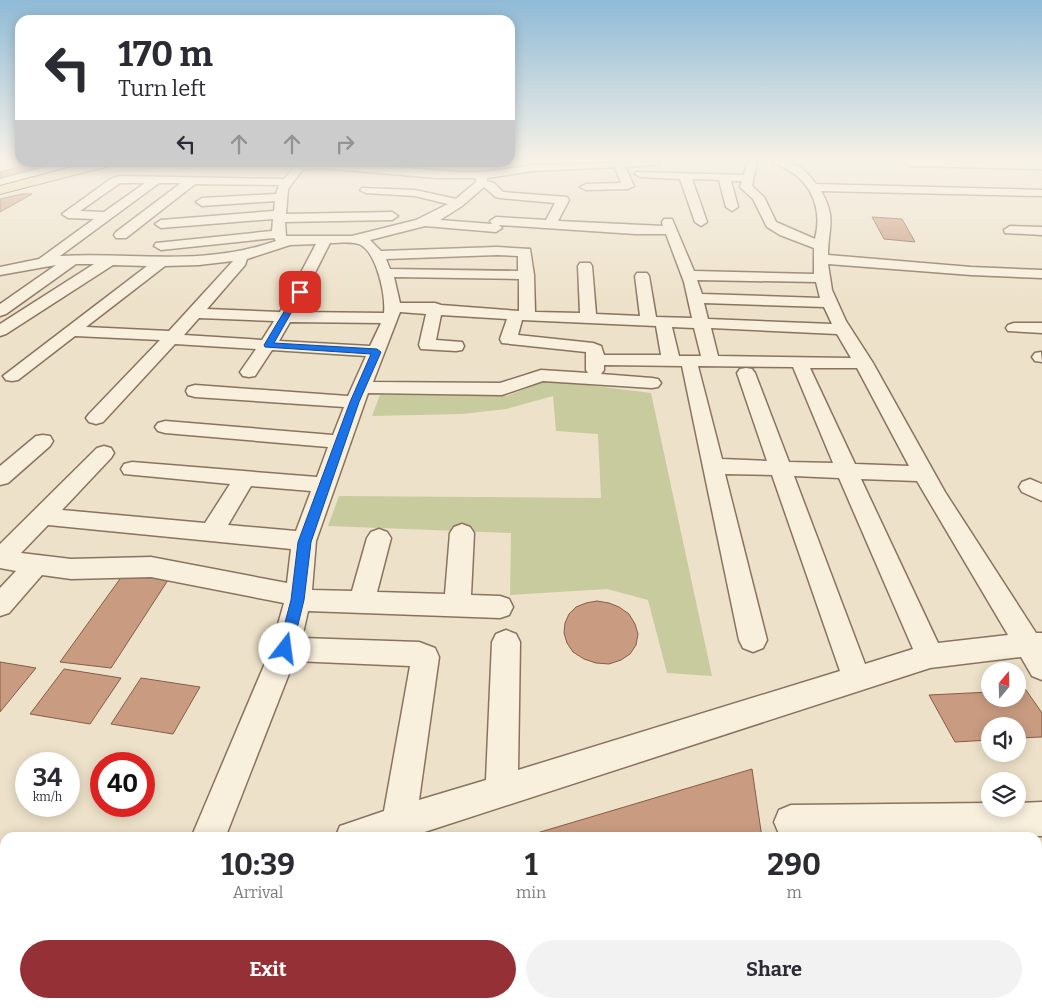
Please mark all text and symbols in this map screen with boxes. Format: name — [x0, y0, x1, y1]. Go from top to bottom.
text: 170 m — [118, 33, 213, 75]
icon: left — [35, 35, 100, 100]
text: Turn left — [118, 75, 206, 102]
icon: left — [172, 130, 200, 158]
icon: ahead — [225, 130, 253, 158]
icon: ahead — [278, 130, 306, 158]
icon: right — [331, 130, 359, 158]
pin — [279, 271, 321, 313]
icon: arrive — [286, 278, 314, 306]
position arrow — [258, 622, 310, 674]
north arrow — [981, 662, 1026, 708]
map controls — [981, 662, 1026, 817]
button: sound — [981, 717, 1026, 762]
speed limit sign: 40 — [90, 752, 155, 817]
text: 34 — [33, 763, 62, 793]
button: layers — [981, 772, 1026, 817]
text: km/h — [33, 790, 62, 804]
text: 10:39 — [221, 847, 295, 883]
text: 1 — [525, 847, 538, 883]
text: 290 — [767, 847, 821, 883]
text: Arrival — [233, 883, 283, 902]
text: min — [516, 883, 546, 902]
text: m — [786, 883, 802, 902]
button: Exit — [20, 940, 516, 998]
button: Share — [526, 940, 1022, 998]

